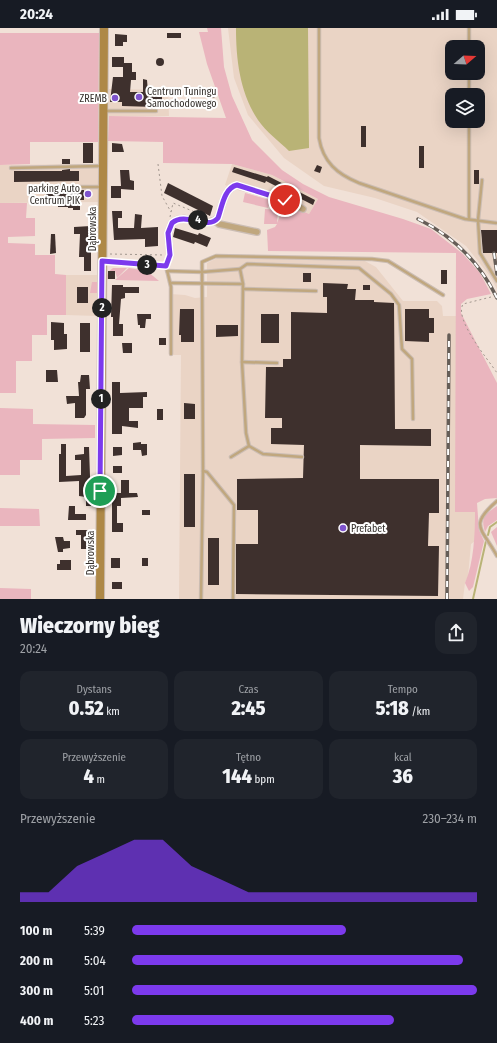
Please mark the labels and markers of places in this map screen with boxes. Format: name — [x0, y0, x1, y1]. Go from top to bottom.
place label: Centrum Tuningu Samochodowego — [147, 86, 217, 110]
marker: Centrum Tuningu Samochodowego — [134, 92, 144, 102]
place label: ZREMB — [80, 93, 108, 105]
marker: ZREMB — [110, 93, 120, 103]
place label: parking Auto Centrum PIK — [28, 183, 81, 207]
pin — [268, 183, 302, 217]
marker: parking Auto Centrum PIK — [83, 189, 93, 199]
pin: 4 — [188, 210, 208, 230]
pin: 3 — [137, 255, 157, 275]
pin: 2 — [92, 298, 112, 318]
pin: 1 — [91, 389, 111, 409]
pin — [83, 474, 117, 508]
marker: Prefabet — [338, 523, 348, 533]
place label: Prefabet — [351, 523, 386, 535]

